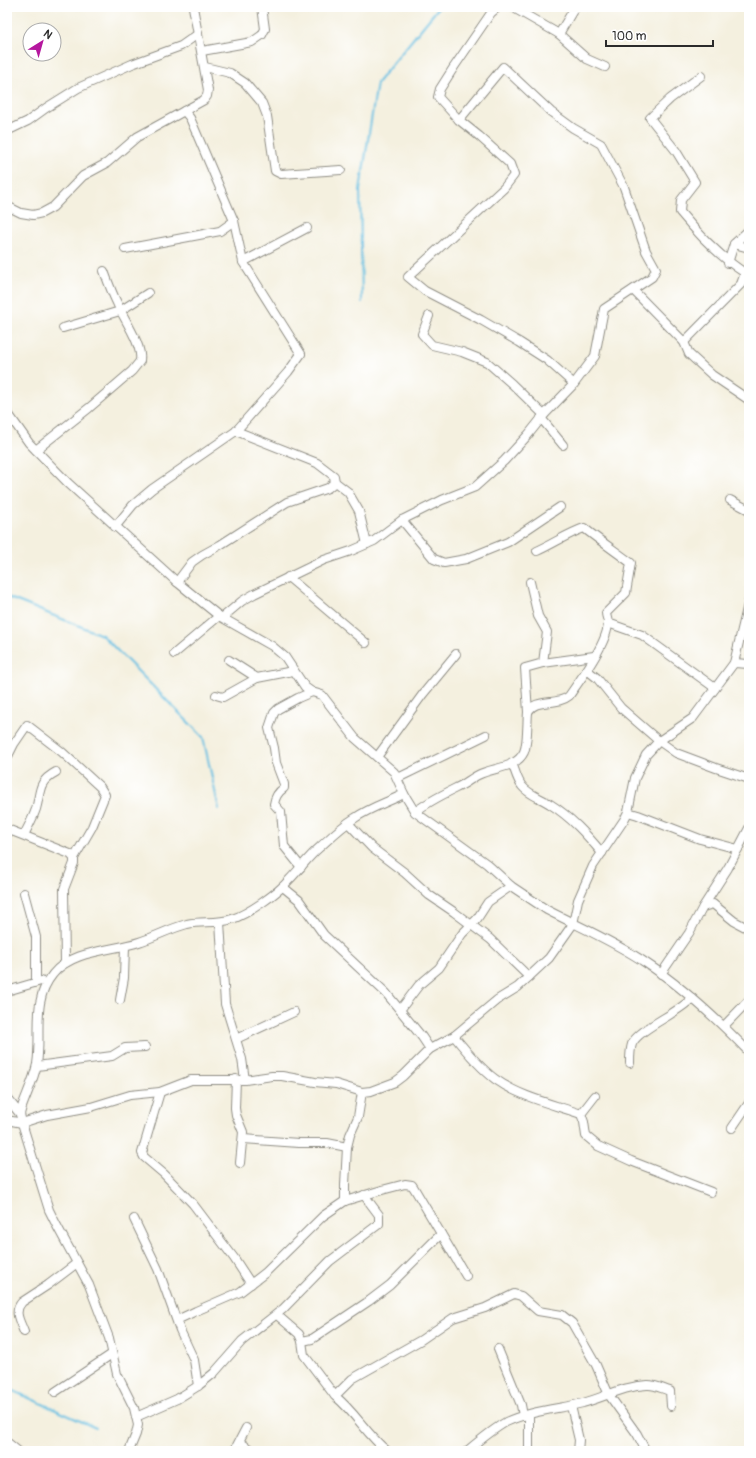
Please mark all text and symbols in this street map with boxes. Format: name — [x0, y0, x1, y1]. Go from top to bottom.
north arrow — [22, 22, 62, 62]
scale bar — [606, 22, 713, 48]
text: N — [41, 27, 55, 42]
text: 100 m — [612, 29, 647, 44]

